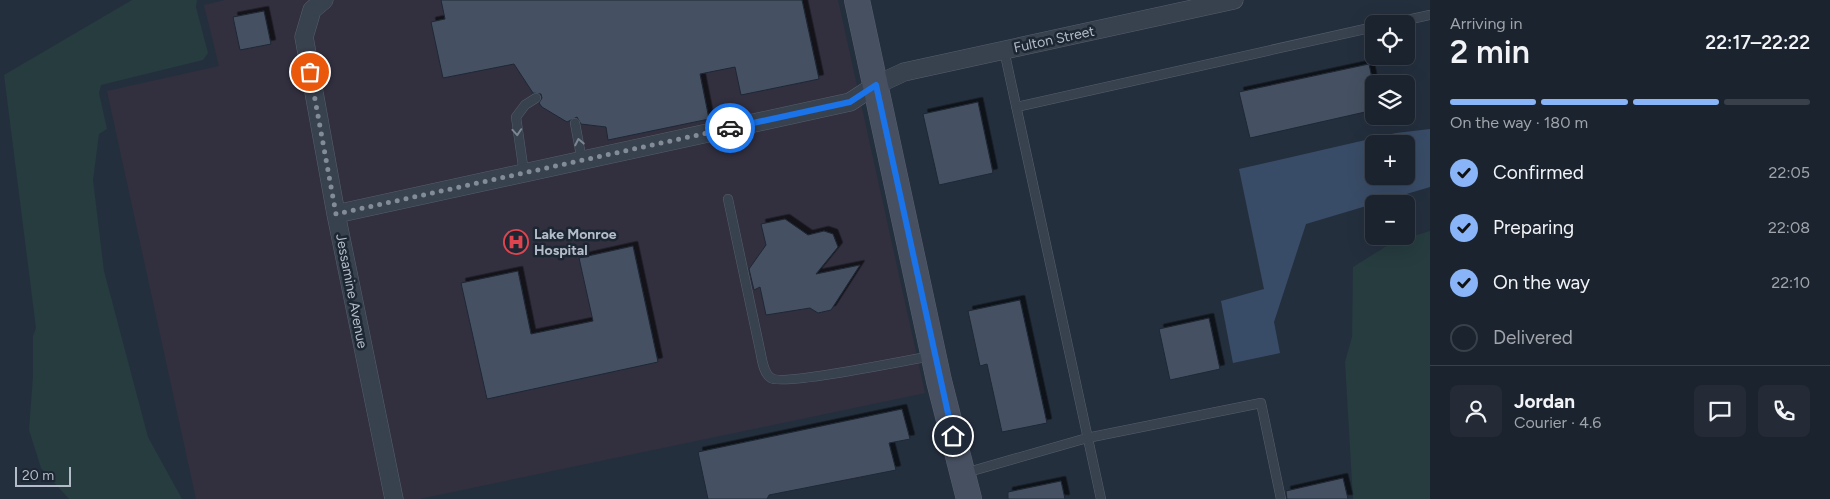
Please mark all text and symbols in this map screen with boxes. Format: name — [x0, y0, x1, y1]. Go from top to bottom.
text: Arriving in — [1450, 14, 1522, 33]
map controls — [1365, 15, 1415, 245]
button: locate — [1365, 15, 1415, 65]
street label: Fulton Street — [1012, 23, 1096, 56]
text: 22:17–22:22 — [1705, 31, 1810, 54]
text: 2 min — [1450, 33, 1530, 71]
pin — [289, 51, 331, 93]
icon: bag — [296, 58, 324, 86]
button: layers — [1365, 75, 1415, 125]
courier — [705, 103, 755, 153]
text: On the way · 180 m — [1450, 113, 1588, 132]
icon: car — [716, 114, 744, 142]
one-way arrow — [511, 128, 522, 136]
button: + — [1365, 135, 1415, 185]
one-way arrow — [574, 137, 584, 146]
icon: check — [1450, 159, 1478, 187]
text: Confirmed — [1493, 161, 1584, 184]
text: 22:05 — [1769, 163, 1810, 182]
button: − — [1365, 195, 1415, 245]
icon: check — [1450, 214, 1478, 242]
text: Preparing — [1493, 216, 1574, 239]
text: 22:08 — [1768, 218, 1810, 237]
place label: Lake Monroe Hospital — [534, 226, 617, 259]
hospital icon: Lake Monroe Hospital — [503, 229, 529, 255]
street label: Jessamine Avenue — [332, 232, 371, 350]
icon: check — [1450, 269, 1478, 297]
text: On the way — [1493, 271, 1590, 294]
text: 22:10 — [1771, 273, 1810, 292]
text: Delivered — [1493, 326, 1573, 349]
button: person — [1450, 385, 1502, 437]
button: chat — [1694, 385, 1746, 437]
button: phone — [1758, 385, 1810, 437]
text: Jordan — [1514, 390, 1575, 413]
text: Courier · 4.6 — [1514, 413, 1601, 432]
pin — [932, 415, 974, 457]
icon: home — [939, 422, 967, 450]
scale bar — [15, 464, 71, 487]
text: 20 m — [22, 467, 54, 484]

